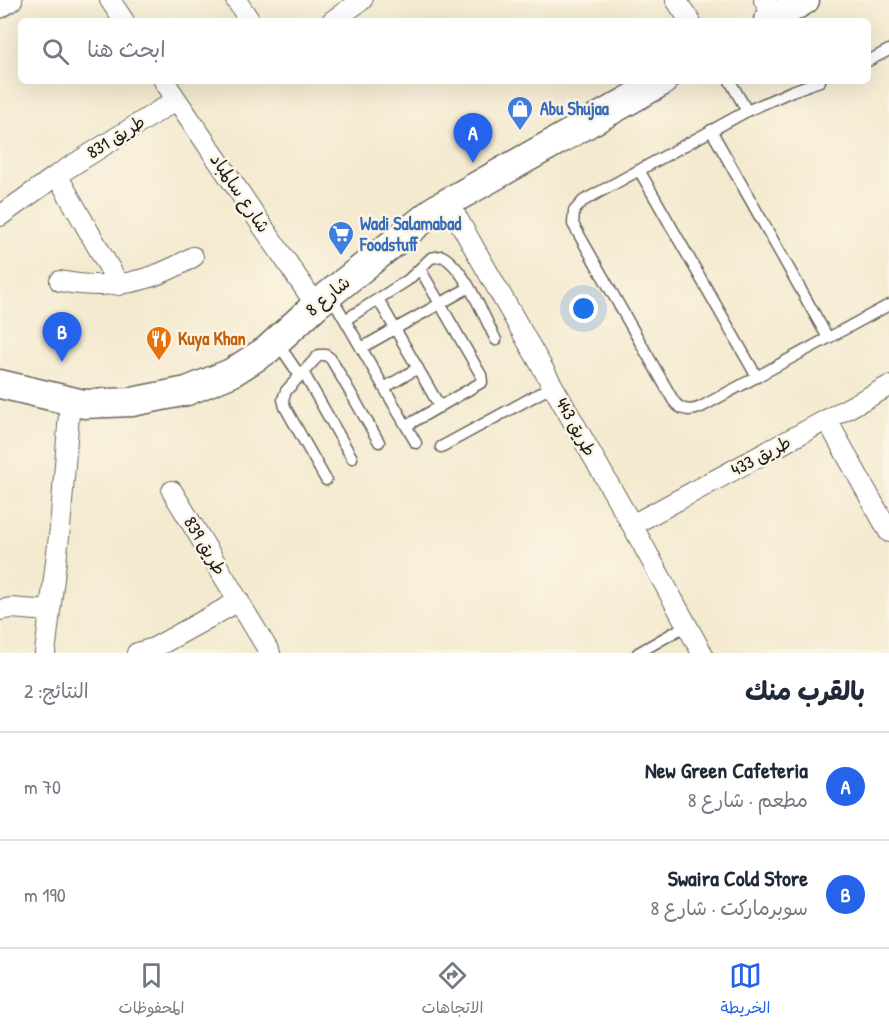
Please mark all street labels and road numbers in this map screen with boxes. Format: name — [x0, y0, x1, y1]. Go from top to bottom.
street label: طريق 831 — [82, 109, 150, 164]
street label: شارع سالمباد — [205, 148, 276, 237]
street label: شارع 8 — [300, 270, 355, 322]
street label: طريق 443 — [550, 393, 603, 461]
street label: طريق 433 — [726, 429, 795, 482]
street label: طريق 839 — [178, 512, 233, 580]

